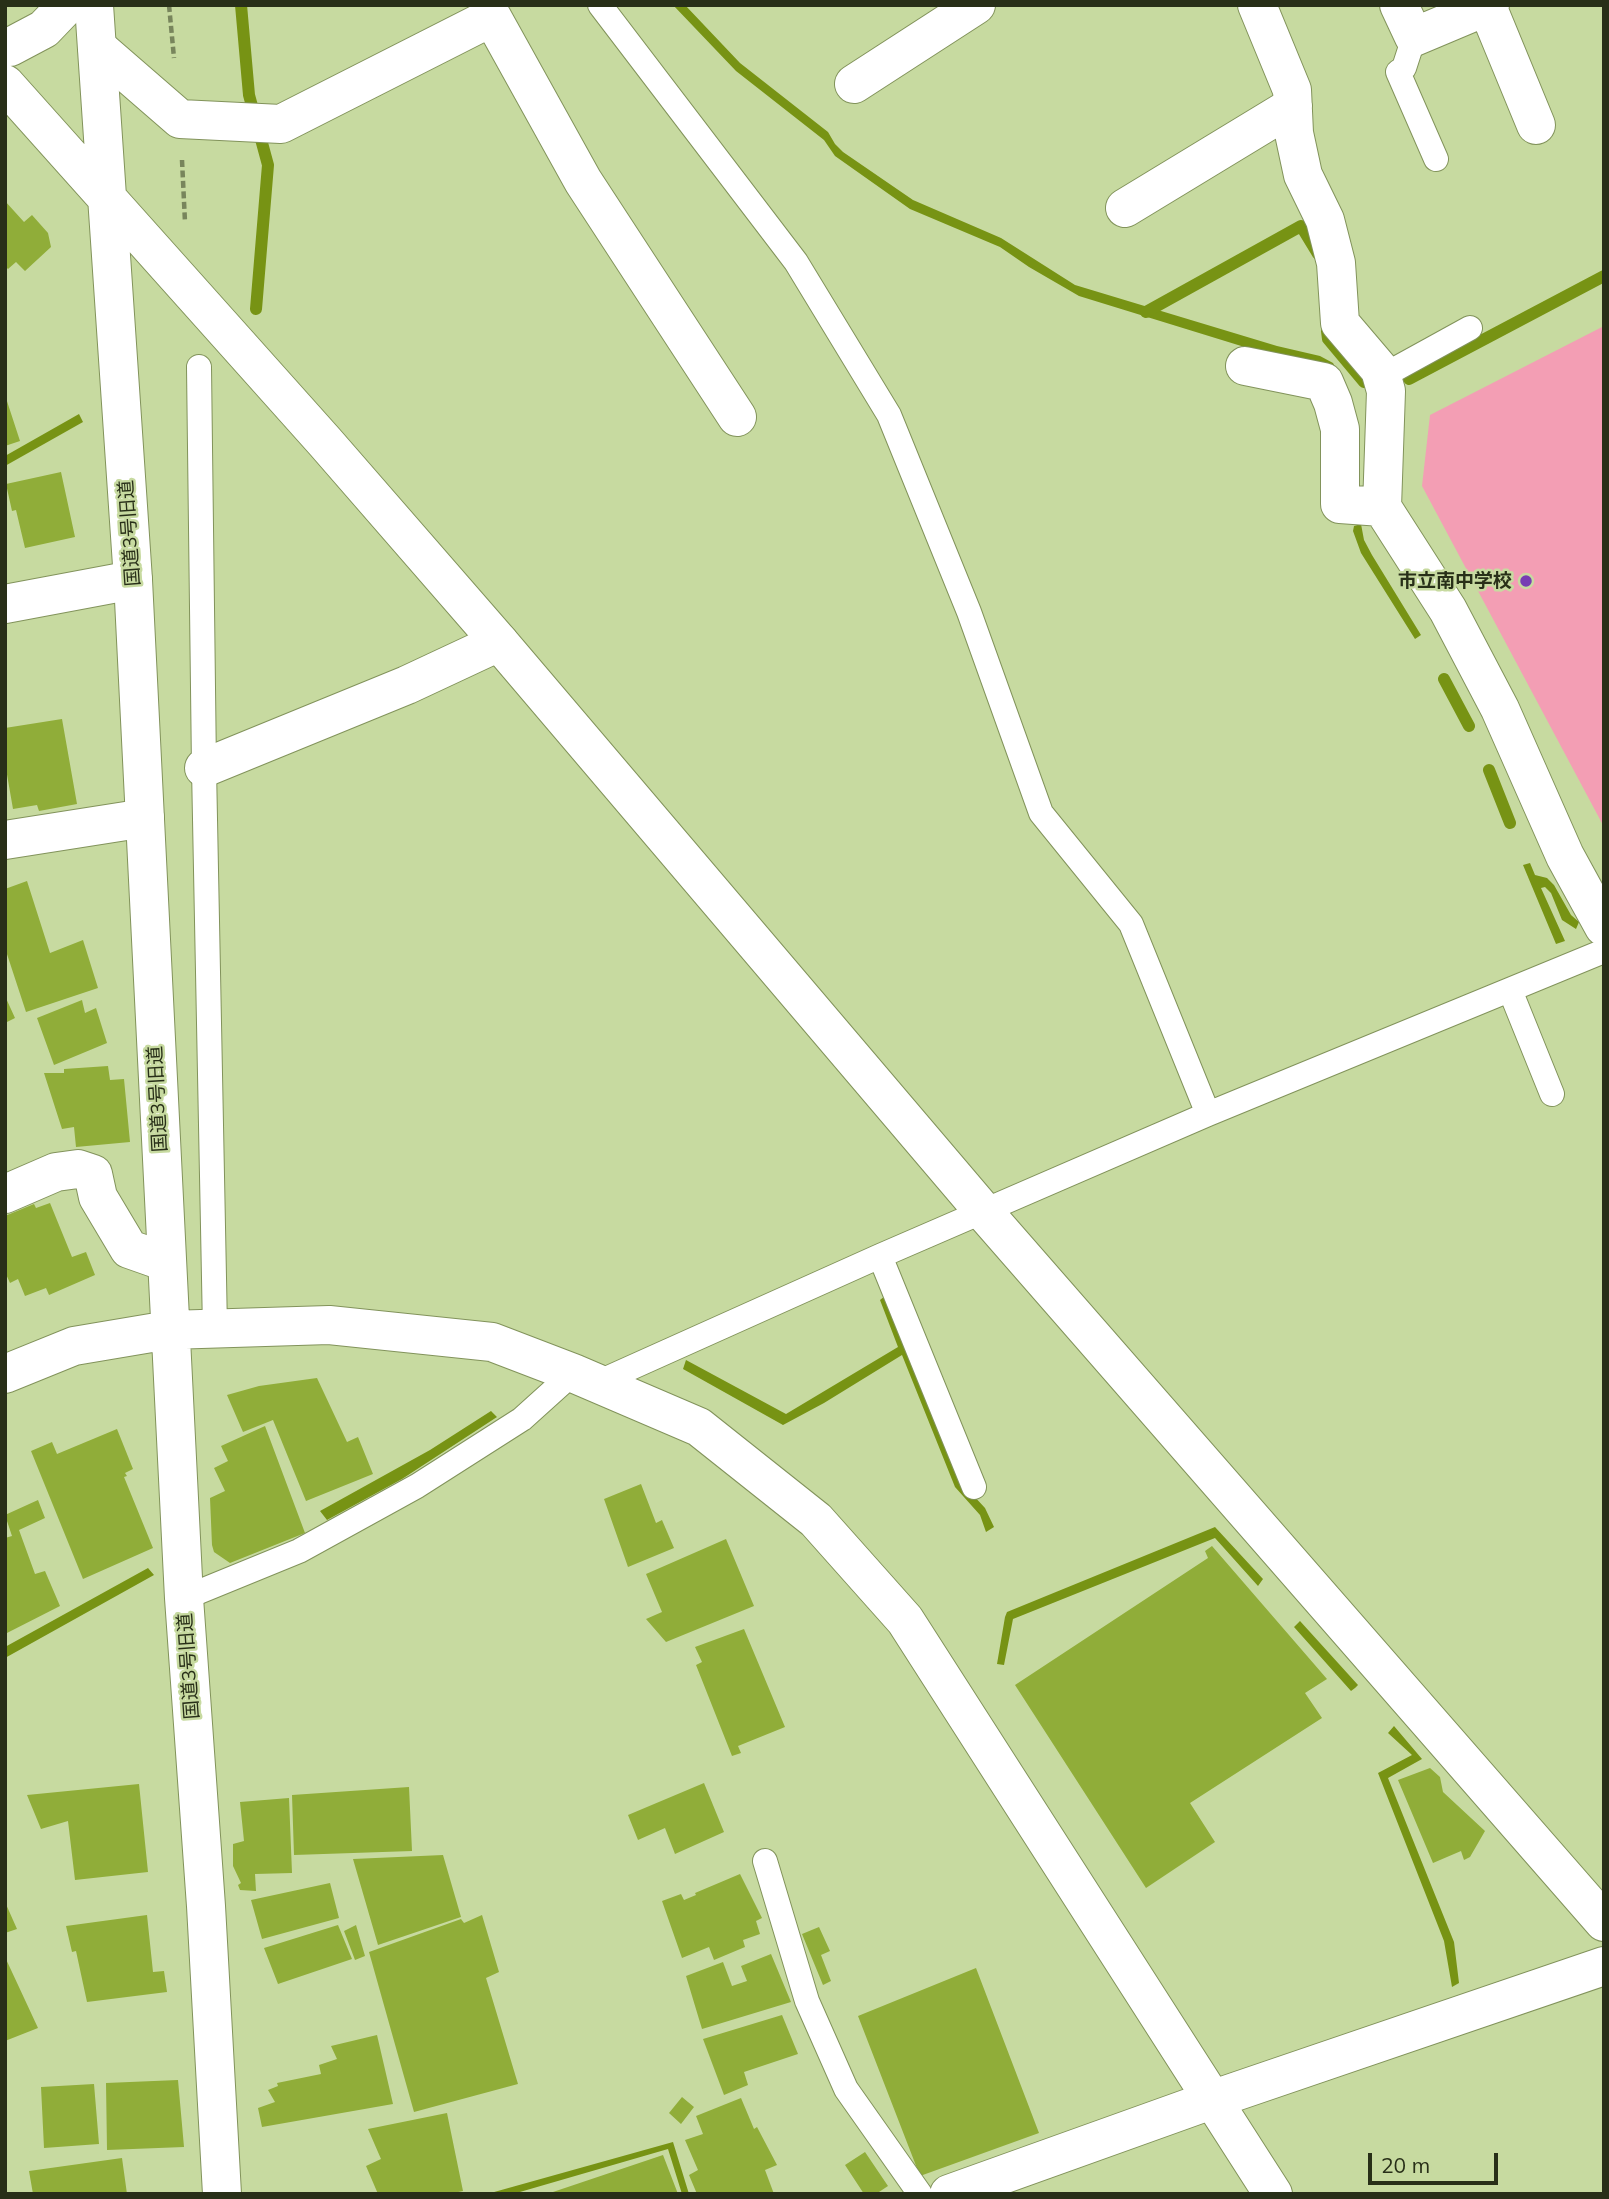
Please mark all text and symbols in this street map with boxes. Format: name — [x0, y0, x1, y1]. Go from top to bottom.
street label: 国道3号旧道 — [115, 479, 145, 587]
place label: 市立南中学校 — [1398, 570, 1512, 592]
marker: 市立南中学校 — [1518, 573, 1534, 589]
street label: 国道3号旧道 — [144, 1045, 172, 1153]
street label: 国道3号旧道 — [174, 1612, 204, 1720]
scale bar — [1371, 2140, 1500, 2184]
text: 20 m — [1381, 2152, 1430, 2178]

